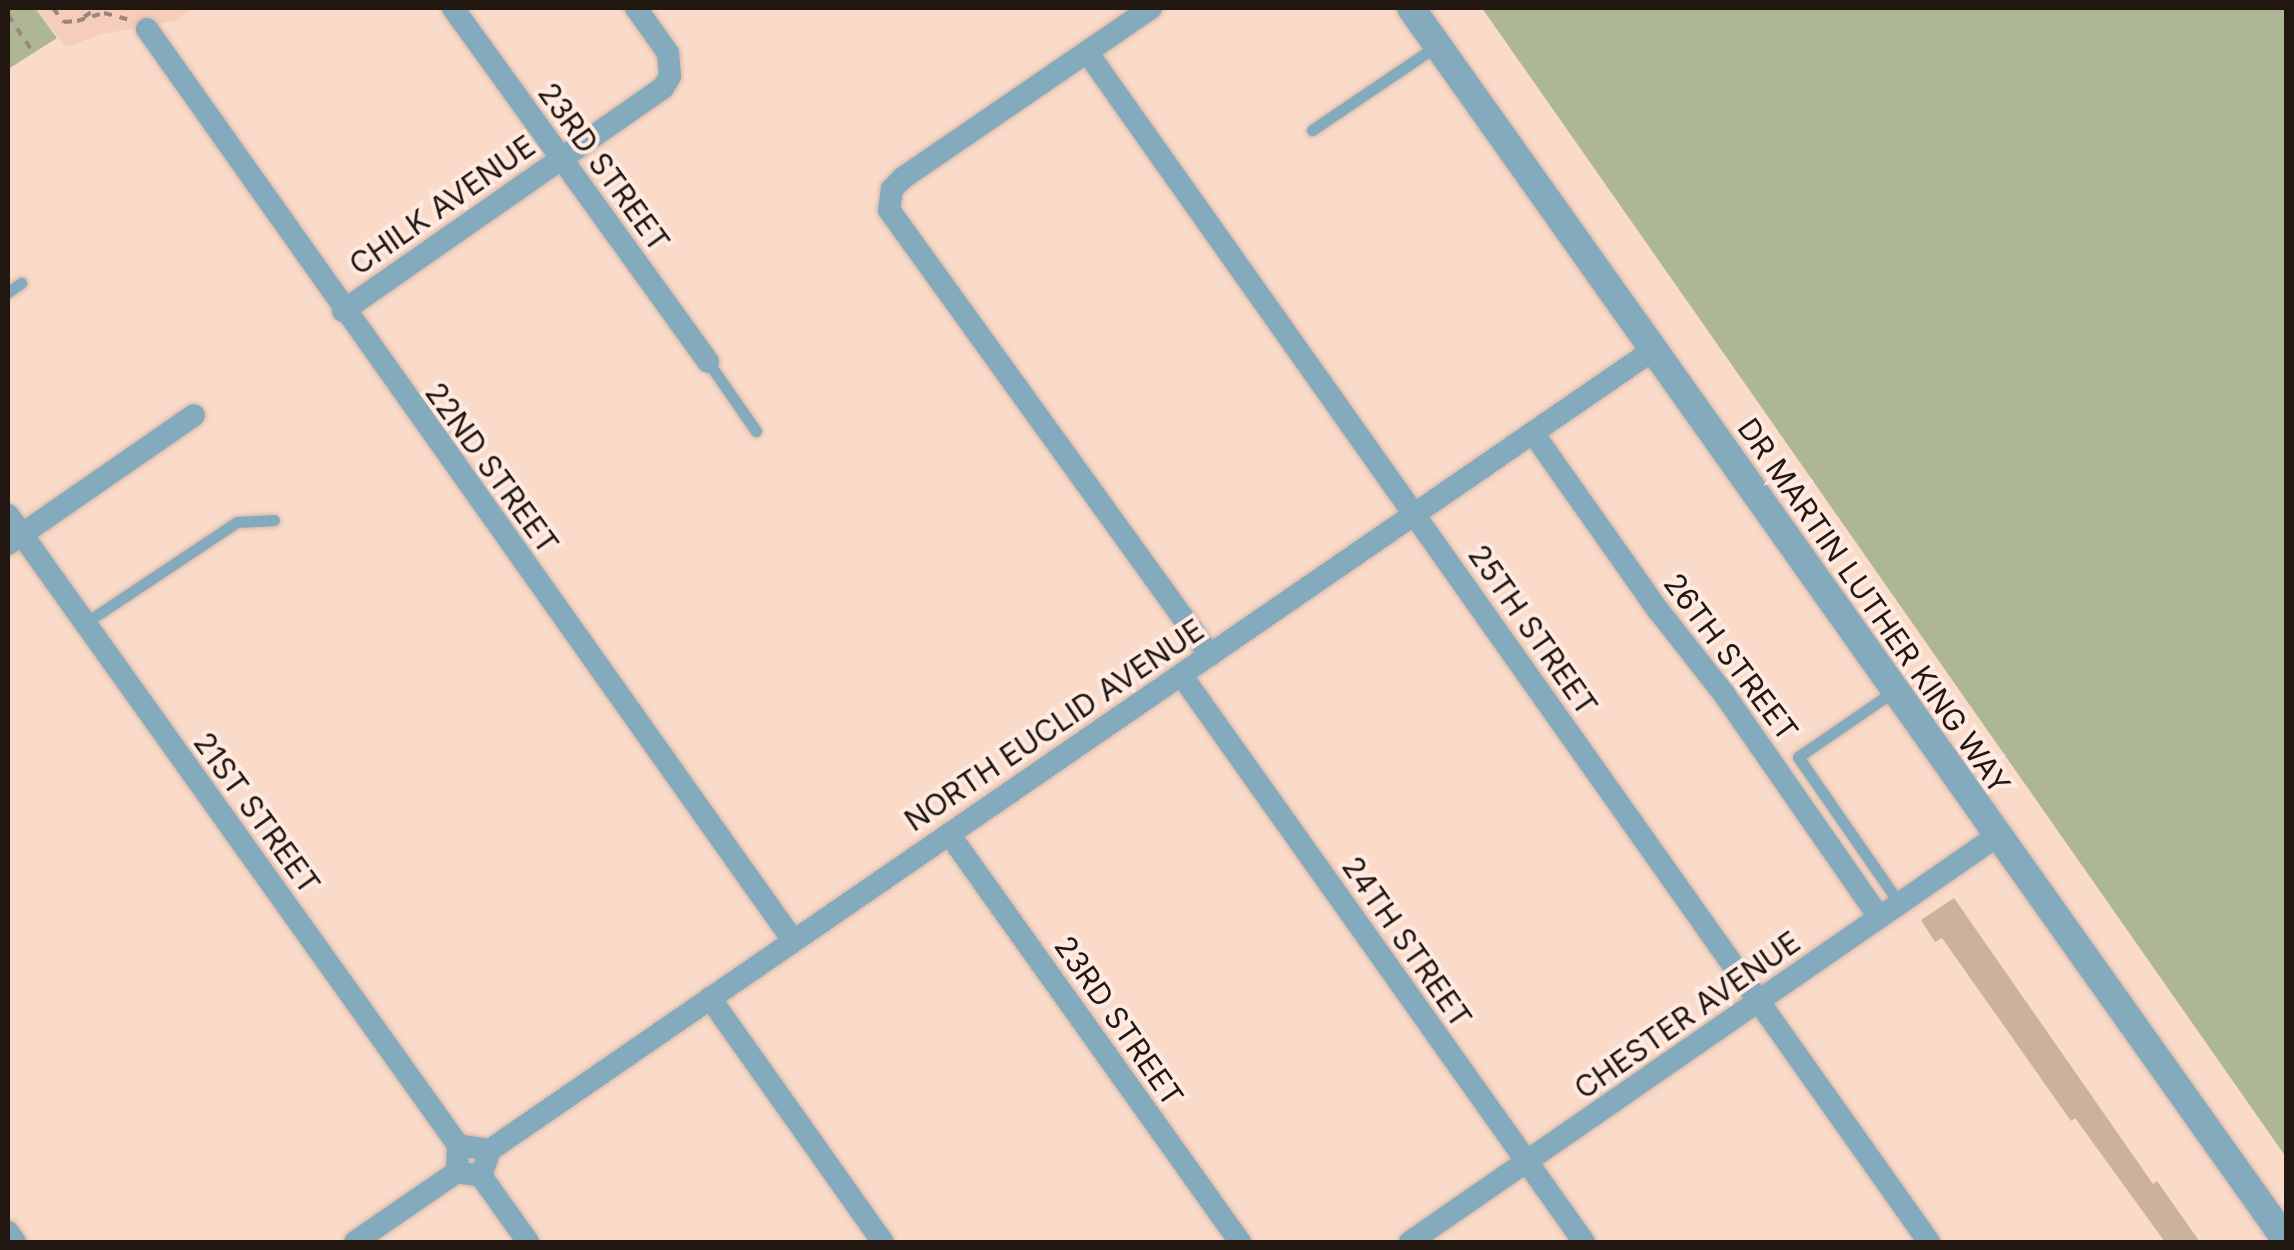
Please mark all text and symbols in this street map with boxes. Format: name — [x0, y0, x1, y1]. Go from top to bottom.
street label: 23RD STREET — [531, 76, 677, 258]
street label: CHILK AVENUE — [342, 128, 542, 282]
street label: 22ND STREET — [418, 375, 566, 561]
street label: DR MARTIN LUTHER KING WAY — [1730, 411, 2018, 801]
street label: 25TH STREET — [1461, 538, 1605, 722]
street label: 26TH STREET — [1656, 566, 1806, 748]
street label: NORTH EUCLID AVENUE — [898, 611, 1210, 839]
street label: 21ST STREET — [186, 725, 328, 901]
street label: 24TH STREET — [1335, 849, 1479, 1035]
street label: CHESTER AVENUE — [1567, 924, 1807, 1106]
street label: 23RD STREET — [1047, 929, 1191, 1113]

